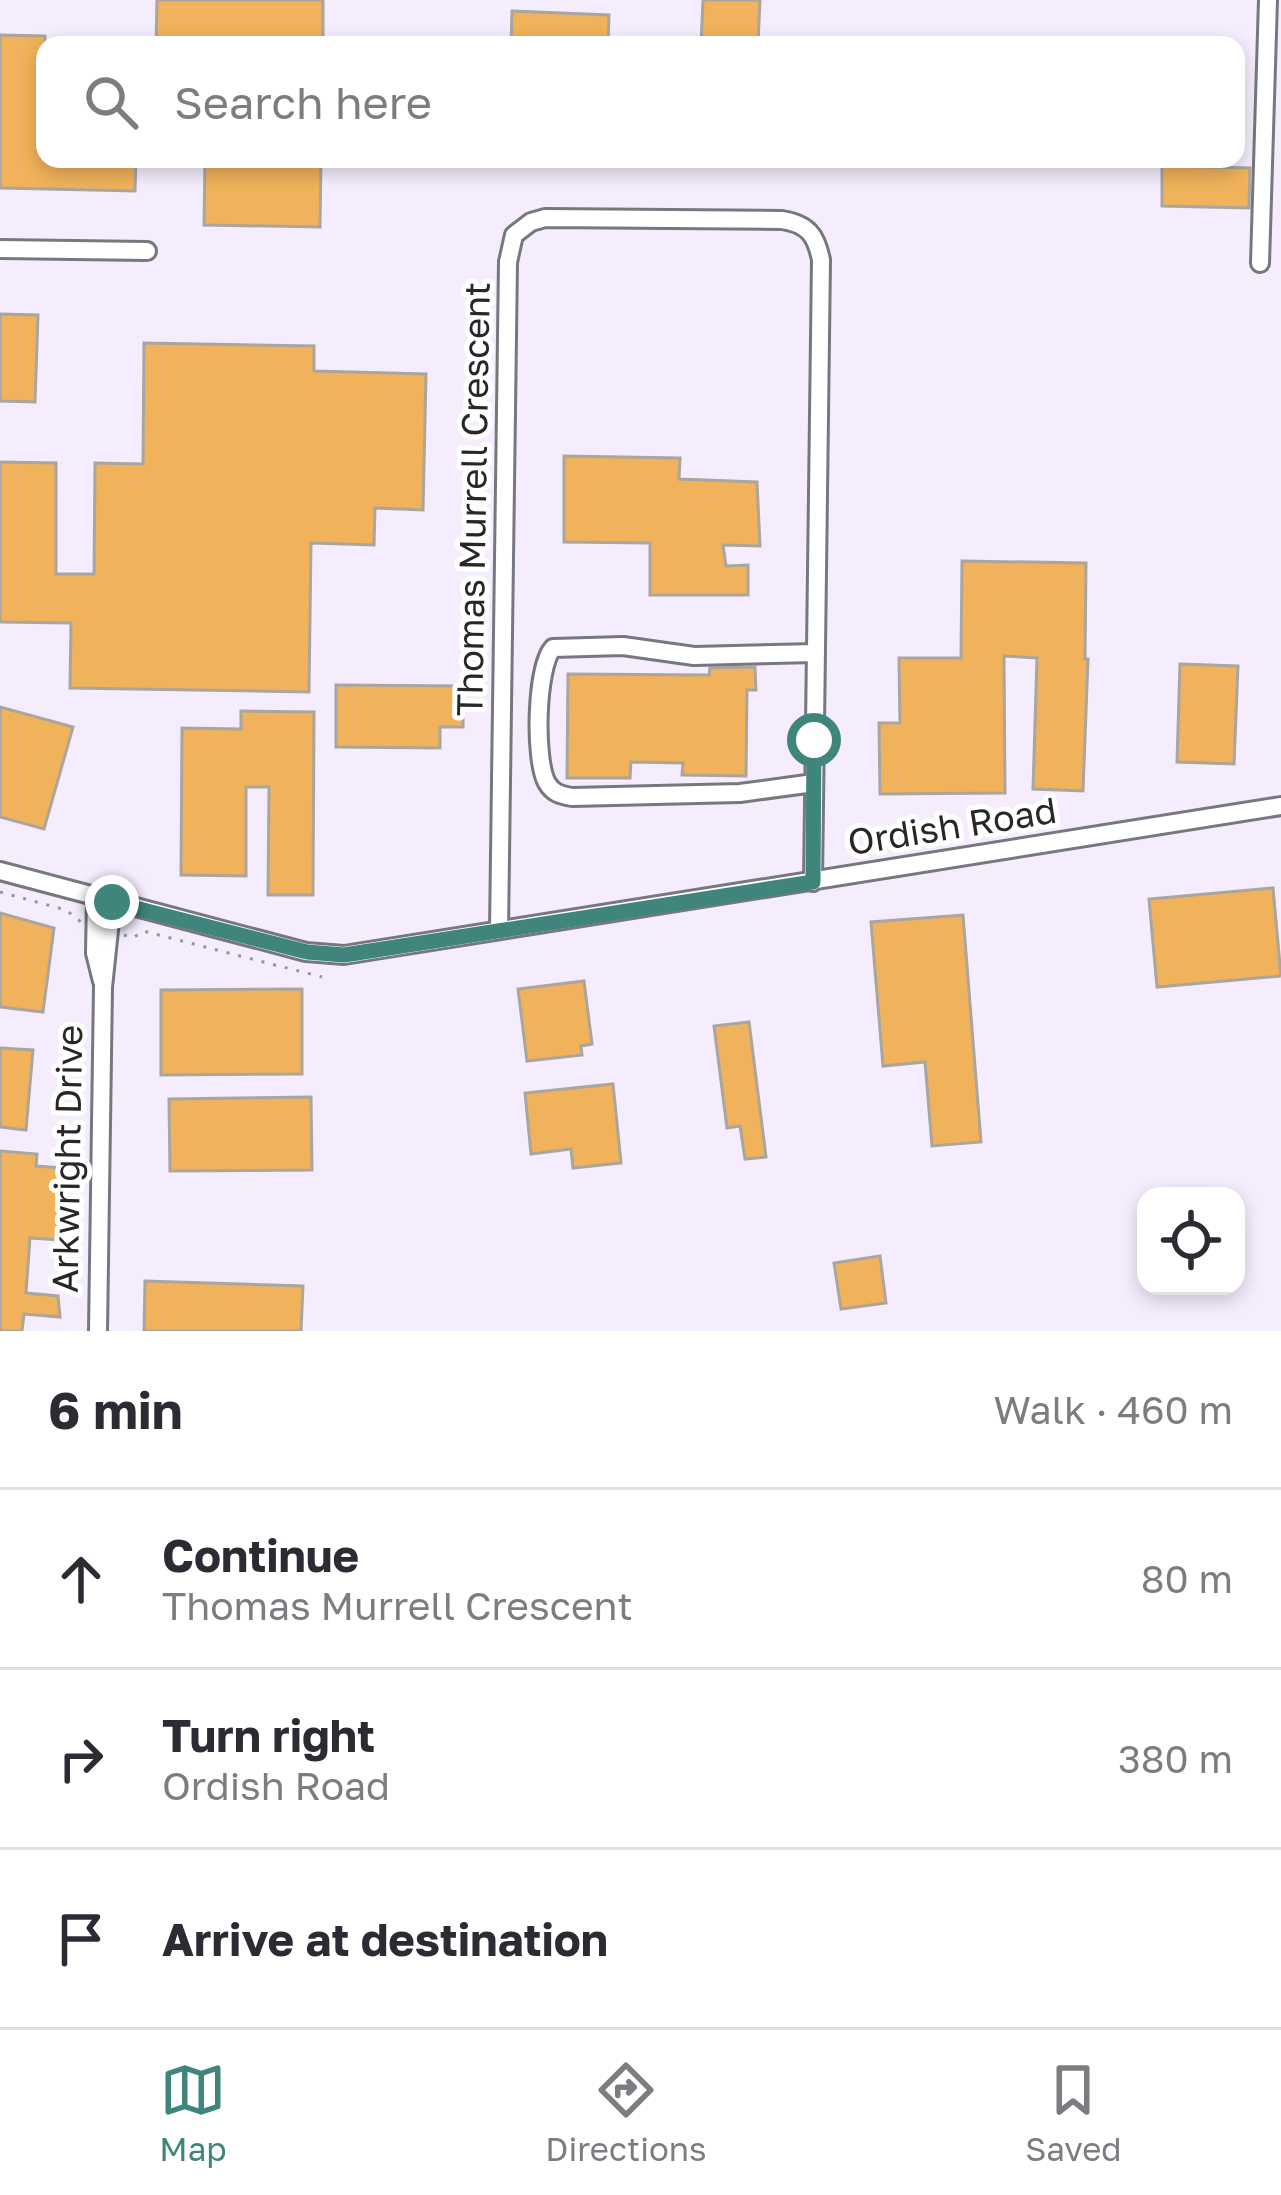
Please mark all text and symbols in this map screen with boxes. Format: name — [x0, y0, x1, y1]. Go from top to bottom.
search box — [36, 36, 1245, 168]
icon: search — [78, 69, 144, 135]
text: Search here — [174, 75, 432, 129]
street label: Thomas Murrell Crescent — [447, 281, 498, 717]
route start — [787, 713, 841, 767]
street label: Ordish Road — [845, 788, 1059, 863]
route end — [85, 875, 139, 929]
street label: Arkwright Drive — [43, 1025, 90, 1293]
map controls — [1137, 1187, 1245, 1295]
button: locate — [1137, 1187, 1245, 1295]
text: 6 min — [48, 1379, 183, 1440]
text: Walk · 460 m — [994, 1386, 1233, 1433]
text: Continue — [162, 1528, 359, 1582]
icon: ahead — [48, 1546, 114, 1612]
text: 80 m — [1141, 1555, 1233, 1602]
text: Thomas Murrell Crescent — [162, 1582, 633, 1629]
text: Turn right — [162, 1708, 375, 1762]
icon: right — [48, 1726, 114, 1792]
text: 380 m — [1118, 1735, 1233, 1782]
text: Ordish Road — [162, 1762, 390, 1809]
icon: arrive — [48, 1906, 114, 1972]
text: Arrive at destination — [162, 1912, 608, 1966]
tab: Map — [159, 2057, 227, 2168]
tab: Directions — [545, 2057, 707, 2168]
tab: Saved — [1025, 2057, 1122, 2168]

